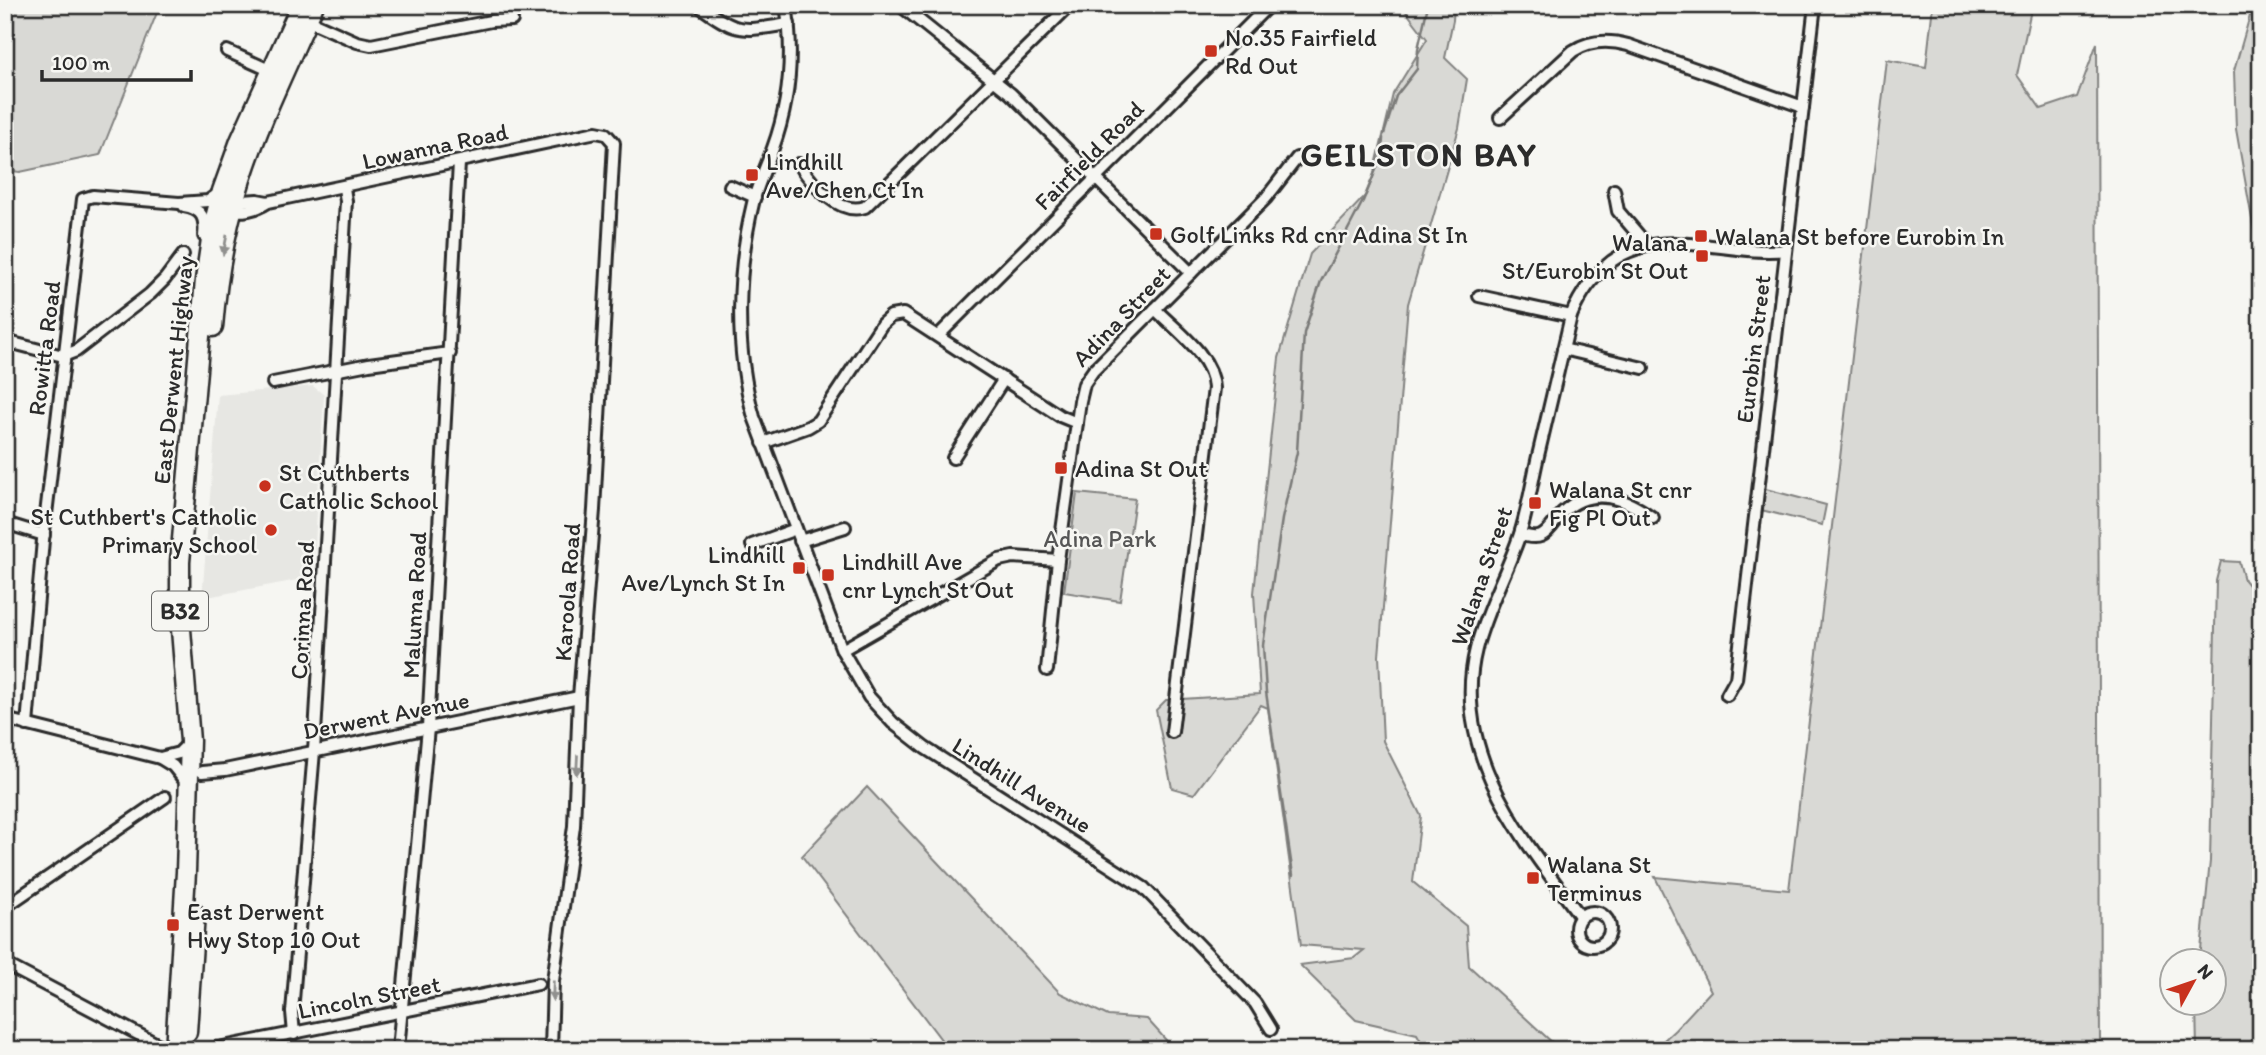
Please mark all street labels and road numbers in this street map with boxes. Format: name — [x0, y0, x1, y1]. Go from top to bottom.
street label: Fairfield Road — [1028, 94, 1150, 216]
street label: Lowanna Road — [359, 116, 511, 176]
street label: East Derwent Highway — [147, 254, 199, 486]
street label: Adina Street — [1066, 260, 1176, 372]
street label: Eurobin Street — [1730, 273, 1776, 425]
street label: Rowitta Road — [21, 279, 67, 417]
street label: Walana Street — [1444, 503, 1518, 649]
street label: Karoola Road — [548, 522, 586, 662]
street label: Malunna Road — [396, 531, 432, 679]
street label: Corinna Road — [284, 540, 320, 680]
road number: B32 — [152, 592, 208, 631]
street label: Derwent Avenue — [300, 685, 472, 745]
street label: Lindhill Avenue — [947, 731, 1097, 839]
street label: Lincoln Street — [295, 969, 443, 1025]

